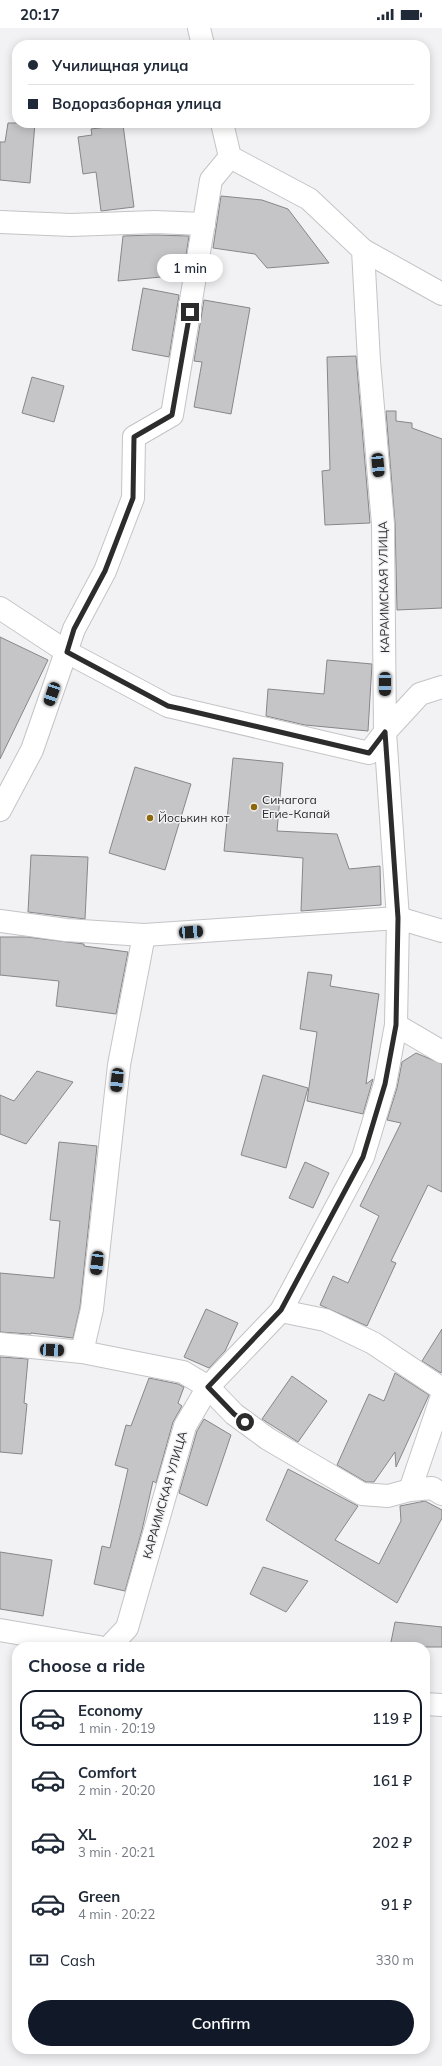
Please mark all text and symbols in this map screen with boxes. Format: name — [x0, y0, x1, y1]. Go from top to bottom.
text: 20:17 — [20, 5, 60, 24]
text: Училищная улица — [52, 56, 188, 75]
text: Водоразборная улица — [52, 94, 221, 113]
callout: 1 min — [157, 254, 223, 282]
text: 1 min — [173, 260, 207, 276]
route end — [181, 303, 199, 321]
car — [371, 453, 385, 477]
street label: КАРАИМСКАЯ УЛИЦА — [375, 521, 392, 653]
car — [379, 672, 391, 696]
car — [42, 681, 62, 707]
place label: Синагога Егие-Капай — [262, 792, 330, 821]
marker: Синагога Егие-Капай — [249, 802, 259, 812]
place label: Йоськин кот — [158, 810, 230, 825]
marker: Йоськин кот — [145, 813, 155, 823]
car — [179, 925, 203, 939]
car — [110, 1067, 124, 1093]
car — [90, 1250, 104, 1276]
car — [40, 1343, 64, 1357]
route start — [236, 1413, 254, 1431]
street label: КАРАИМСКАЯ УЛИЦА — [139, 1429, 190, 1560]
text: Choose a ride — [28, 1654, 145, 1677]
icon: car — [30, 1700, 66, 1736]
text: Economy — [78, 1701, 143, 1720]
text: 119 ₽ — [372, 1709, 412, 1728]
text: 1 min · 20:19 — [78, 1720, 155, 1736]
icon: car — [30, 1762, 66, 1798]
text: Comfort — [78, 1763, 136, 1782]
text: 161 ₽ — [372, 1771, 412, 1790]
text: 2 min · 20:20 — [78, 1782, 155, 1798]
icon: car — [30, 1824, 66, 1860]
text: XL — [78, 1825, 96, 1844]
text: 202 ₽ — [372, 1833, 412, 1852]
text: 3 min · 20:21 — [78, 1844, 155, 1860]
icon: car — [30, 1886, 66, 1922]
text: Green — [78, 1887, 120, 1906]
text: 91 ₽ — [381, 1895, 412, 1914]
text: 4 min · 20:22 — [78, 1906, 155, 1922]
icon: cash — [28, 1949, 50, 1971]
text: Cash — [60, 1951, 95, 1970]
text: 330 m — [376, 1952, 414, 1968]
button: Confirm — [28, 2000, 414, 2046]

